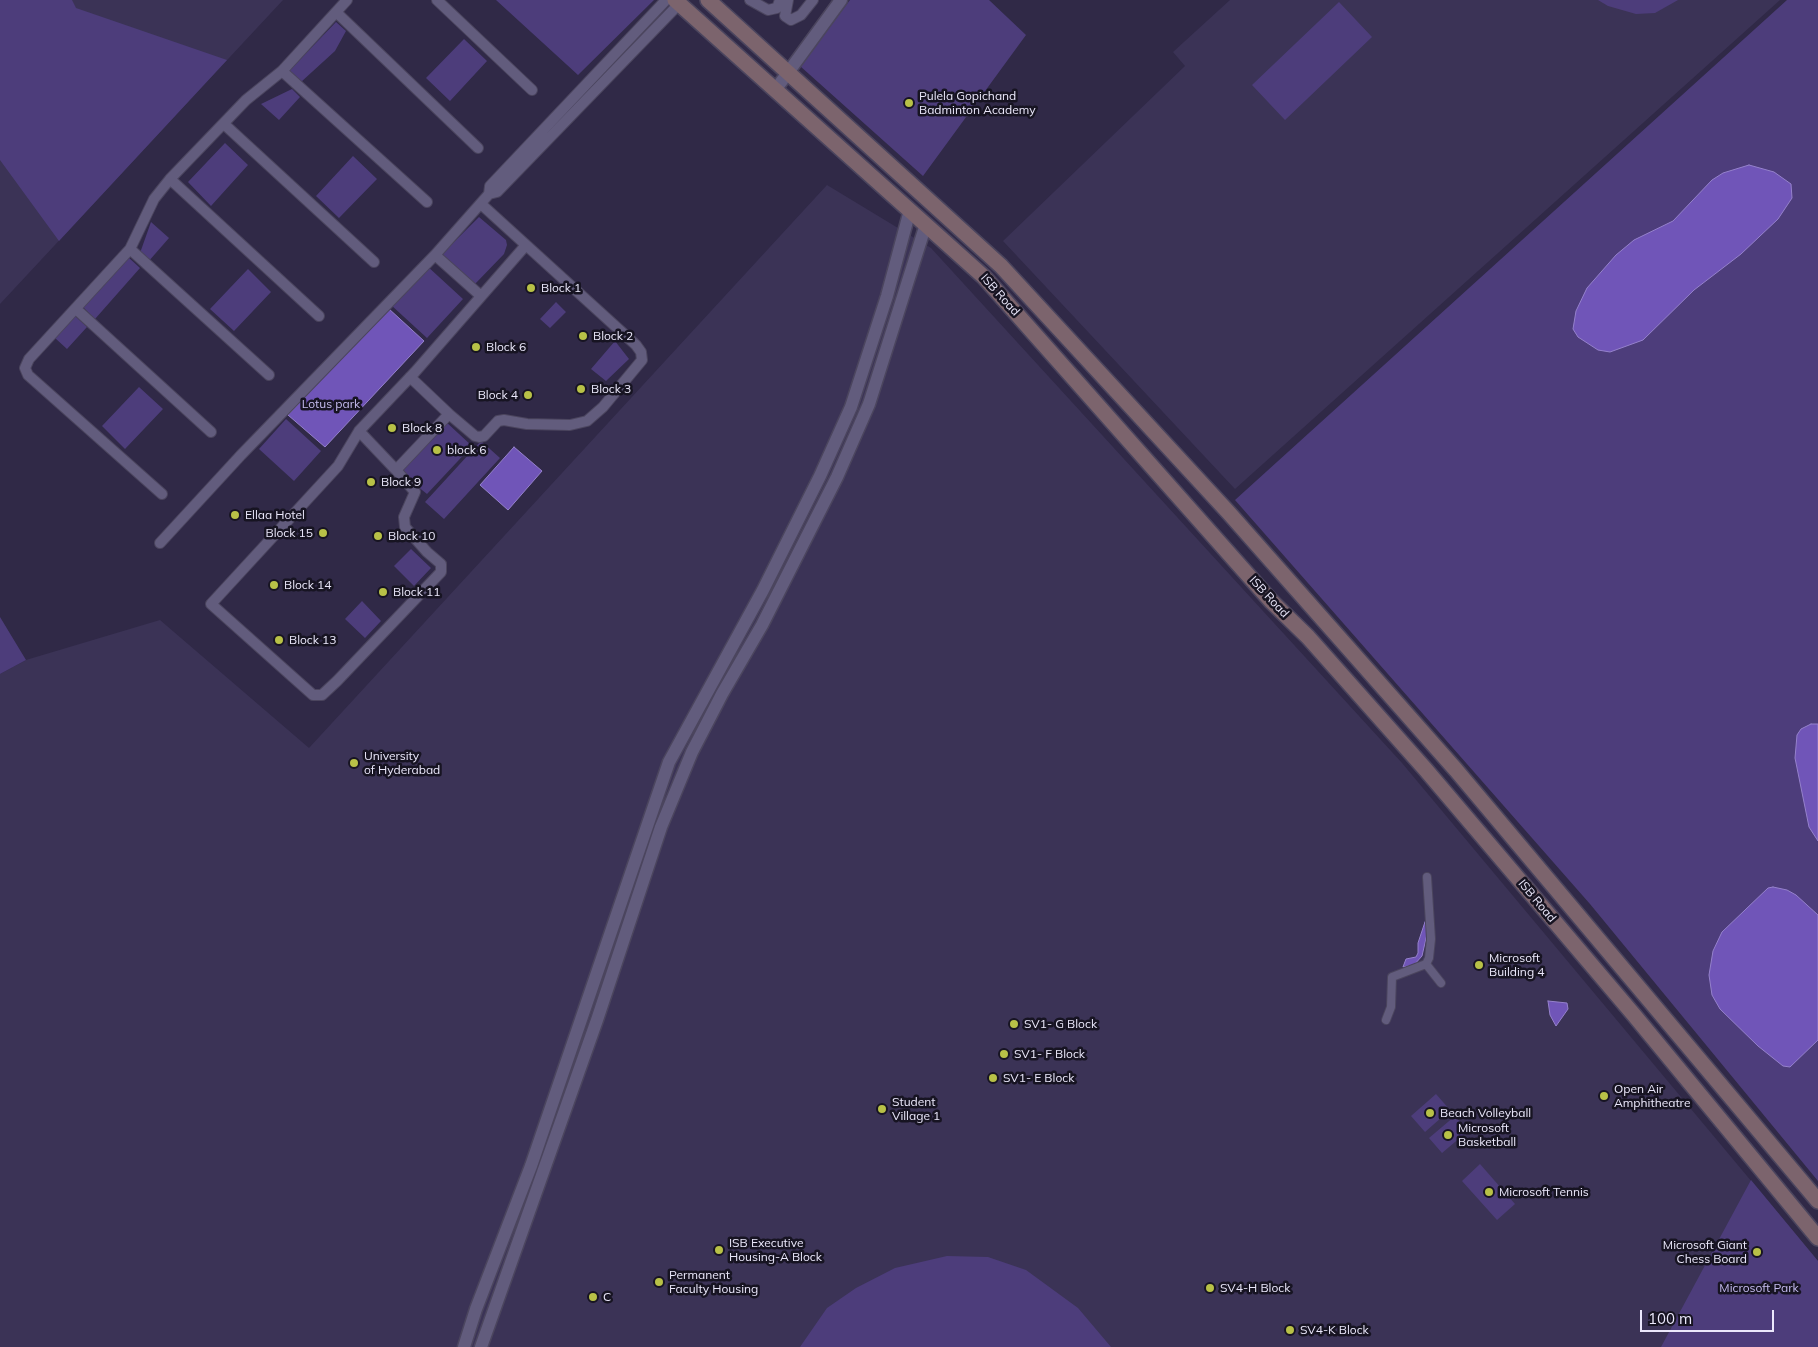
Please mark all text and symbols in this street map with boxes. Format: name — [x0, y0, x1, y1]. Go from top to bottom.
place label: Pulela Gopichand Badminton Academy — [919, 89, 1036, 117]
marker: Pulela Gopichand Badminton Academy — [903, 97, 915, 109]
street label: ISB Road — [977, 271, 1023, 319]
place label: Block 1 — [541, 281, 581, 295]
marker: Block 1 — [525, 282, 537, 294]
place label: Block 2 — [593, 329, 633, 343]
marker: Block 2 — [577, 330, 589, 342]
place label: Block 6 — [486, 340, 526, 354]
marker: Block 6 — [470, 341, 482, 353]
place label: Block 3 — [591, 382, 631, 396]
marker: Block 3 — [575, 383, 587, 395]
place label: Block 4 — [478, 388, 518, 402]
marker: Block 4 — [522, 389, 534, 401]
park label: Lotus park — [302, 397, 360, 411]
place label: Block 8 — [402, 421, 442, 435]
marker: Block 8 — [386, 422, 398, 434]
place label: block 6 — [447, 443, 486, 457]
marker: block 6 — [431, 444, 443, 456]
place label: Block 9 — [381, 475, 421, 489]
marker: Block 9 — [365, 476, 377, 488]
place label: Ellaa Hotel — [245, 508, 305, 522]
marker: Ellaa Hotel — [229, 509, 241, 521]
place label: Block 15 — [265, 526, 313, 540]
marker: Block 15 — [317, 527, 329, 539]
place label: Block 10 — [388, 529, 436, 543]
marker: Block 10 — [372, 530, 384, 542]
street label: ISB Road — [1246, 573, 1292, 621]
place label: Block 14 — [284, 578, 332, 592]
marker: Block 14 — [268, 579, 280, 591]
place label: Block 11 — [393, 585, 441, 599]
marker: Block 11 — [377, 586, 389, 598]
place label: Block 13 — [289, 633, 337, 647]
marker: Block 13 — [273, 634, 285, 646]
place label: University of Hyderabad — [364, 749, 440, 777]
marker: University of Hyderabad — [348, 757, 360, 769]
street label: ISB Road — [1515, 877, 1559, 925]
place label: Microsoft Building 4 — [1489, 951, 1544, 979]
marker: Microsoft Building 4 — [1473, 959, 1485, 971]
place label: SV1- G Block — [1024, 1017, 1097, 1031]
marker: SV1- G Block — [1008, 1018, 1020, 1030]
place label: SV1- F Block — [1014, 1047, 1085, 1061]
marker: SV1- F Block — [998, 1048, 1010, 1060]
place label: SV1- E Block — [1003, 1071, 1074, 1085]
marker: SV1- E Block — [987, 1072, 999, 1084]
place label: Open Air Amphitheatre — [1614, 1082, 1690, 1110]
marker: Open Air Amphitheatre — [1598, 1090, 1610, 1102]
place label: Student Village 1 — [892, 1095, 940, 1123]
marker: Student Village 1 — [876, 1103, 888, 1115]
place label: Beach Volleyball — [1440, 1106, 1531, 1120]
marker: Beach Volleyball — [1424, 1107, 1436, 1119]
place label: Microsoft Basketball — [1458, 1121, 1516, 1149]
marker: Microsoft Basketball — [1442, 1129, 1454, 1141]
place label: Microsoft Tennis — [1499, 1185, 1589, 1199]
marker: Microsoft Tennis — [1483, 1186, 1495, 1198]
place label: ISB Executive Housing-A Block — [729, 1236, 822, 1264]
place label: Microsoft Giant Chess Board — [1663, 1238, 1747, 1266]
marker: ISB Executive Housing-A Block — [713, 1244, 725, 1256]
marker: Microsoft Giant Chess Board — [1751, 1246, 1763, 1258]
place label: Permanent Faculty Housing — [669, 1268, 758, 1296]
marker: Permanent Faculty Housing — [653, 1276, 665, 1288]
place label: SV4-H Block — [1220, 1281, 1290, 1295]
park label: Microsoft Park — [1719, 1281, 1799, 1295]
marker: SV4-H Block — [1204, 1282, 1216, 1294]
place label: C — [603, 1290, 611, 1304]
marker: C — [587, 1291, 599, 1303]
scale bar — [1643, 1300, 1777, 1332]
text: 100 m — [1648, 1309, 1692, 1328]
place label: SV4-K Block — [1300, 1323, 1369, 1337]
marker: SV4-K Block — [1284, 1324, 1296, 1336]

